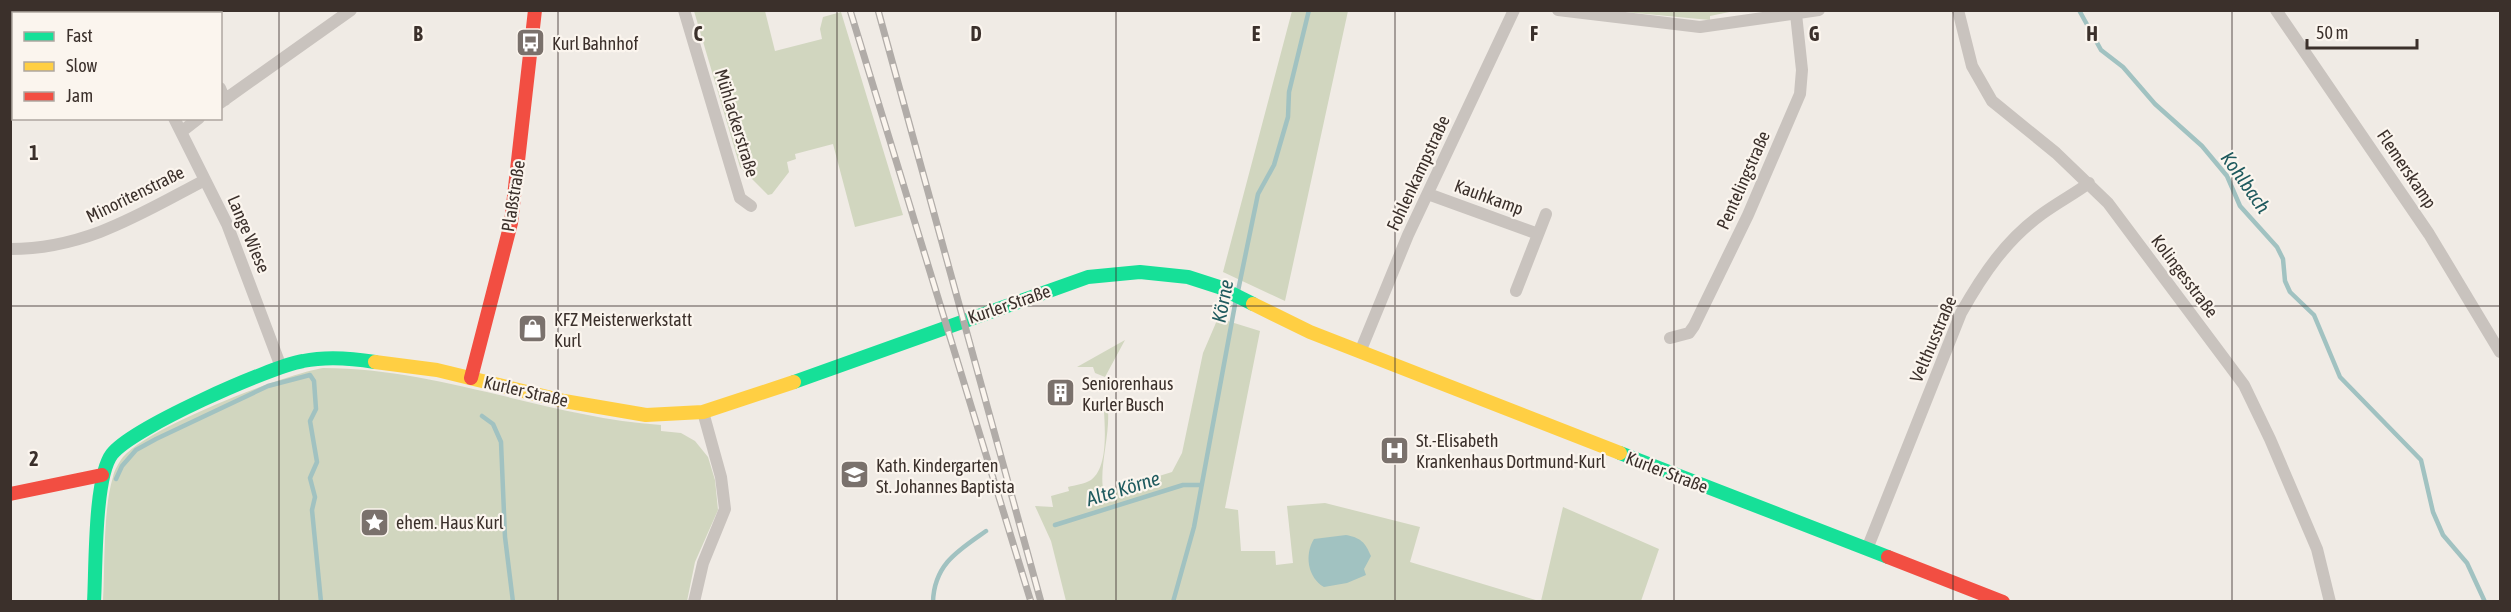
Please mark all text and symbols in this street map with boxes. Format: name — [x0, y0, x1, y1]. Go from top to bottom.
legend — [12, 12, 222, 120]
scale bar — [2307, 12, 2416, 50]
text: B — [413, 22, 423, 45]
text: C — [694, 22, 703, 45]
text: D — [970, 22, 982, 45]
text: E — [1252, 22, 1261, 45]
text: F — [1530, 22, 1538, 45]
text: G — [1809, 22, 1820, 45]
text: H — [2086, 22, 2098, 45]
text: 50 m — [2316, 22, 2348, 43]
text: Fast — [66, 25, 93, 46]
bus stop icon: Kurl Bahnhof — [515, 27, 547, 59]
place label: Kurl Bahnhof — [552, 33, 638, 54]
text: Slow — [66, 55, 97, 76]
street label: Mühlackerstraße — [711, 66, 763, 180]
text: Jam — [66, 85, 93, 106]
street label: Fohlenkampstraße — [1382, 112, 1454, 234]
street label: Flemerskamp — [2373, 126, 2441, 212]
street label: Pentelingstraße — [1712, 127, 1774, 233]
text: 1 — [29, 141, 39, 164]
water label: Kohlbach — [2217, 147, 2276, 217]
street label: Plaßstraße — [497, 159, 529, 233]
street label: Minoritenstraße — [83, 161, 187, 227]
street label: Kauhkamp — [1452, 175, 1526, 219]
street label: Lange Wiese — [223, 192, 275, 276]
street label: Kolingesstraße — [2147, 231, 2223, 321]
water label: Körne — [1207, 277, 1237, 325]
street label: Kurler Straße — [965, 280, 1053, 328]
street label: Velthusstraße — [1905, 293, 1961, 385]
place label: KFZ Meisterwerkstatt Kurl — [554, 309, 692, 351]
shop icon: KFZ Meisterwerkstatt Kurl — [517, 313, 549, 345]
street label: Kurler Straße — [482, 371, 570, 411]
place label: Seniorenhaus Kurler Busch — [1082, 373, 1173, 415]
building icon: Seniorenhaus Kurler Busch — [1045, 377, 1077, 409]
place label: St.-Elisabeth Krankenhaus Dortmund-Kurl — [1416, 430, 1606, 472]
hospital icon: St.-Elisabeth Krankenhaus Dortmund-Kurl — [1379, 434, 1411, 466]
text: 2 — [29, 447, 39, 470]
street label: Kurler Straße — [1623, 447, 1711, 497]
place label: Kath. Kindergarten St. Johannes Baptista — [876, 455, 1015, 497]
school or university icon: Kath. Kindergarten St. Johannes Baptista — [839, 459, 871, 491]
water label: Alte Körne — [1082, 466, 1163, 510]
place icon: ehem. Haus Kurl — [359, 506, 391, 538]
place label: ehem. Haus Kurl — [396, 512, 504, 533]

